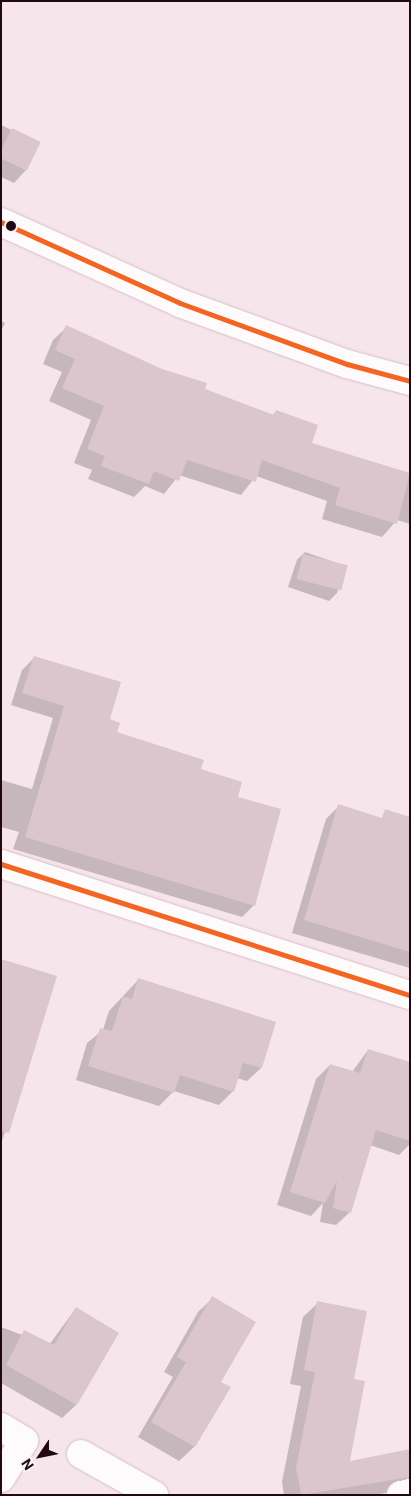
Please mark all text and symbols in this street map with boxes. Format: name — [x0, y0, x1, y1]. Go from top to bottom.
unlabelled marker — [6, 221, 16, 231]
north arrow — [15, 1431, 65, 1481]
text: N — [18, 1456, 37, 1473]

